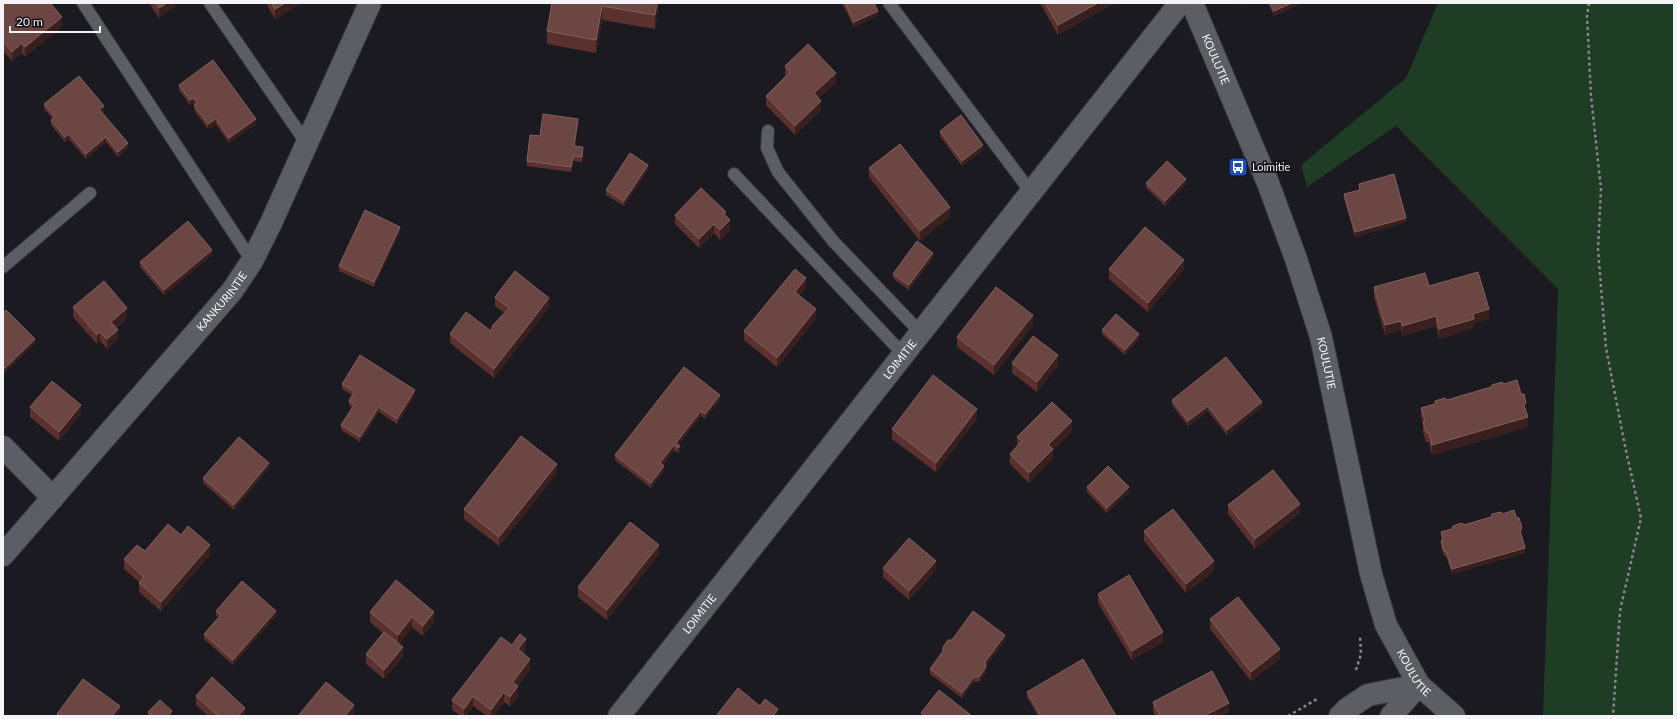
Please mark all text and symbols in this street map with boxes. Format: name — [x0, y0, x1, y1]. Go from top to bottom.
scale bar — [10, 8, 100, 34]
text: 20 m — [16, 14, 43, 29]
street label: KOULUTIE — [1200, 32, 1233, 86]
bus stop icon: Loimitie — [1227, 156, 1249, 178]
place label: Loimitie — [1252, 160, 1291, 173]
street label: KANKURINTIE — [193, 269, 249, 333]
street label: KOULUTIE — [1315, 336, 1339, 390]
street label: LOIMITIE — [880, 337, 919, 381]
street label: LOIMITIE — [680, 591, 718, 636]
street label: KOULUTIE — [1395, 647, 1434, 698]

